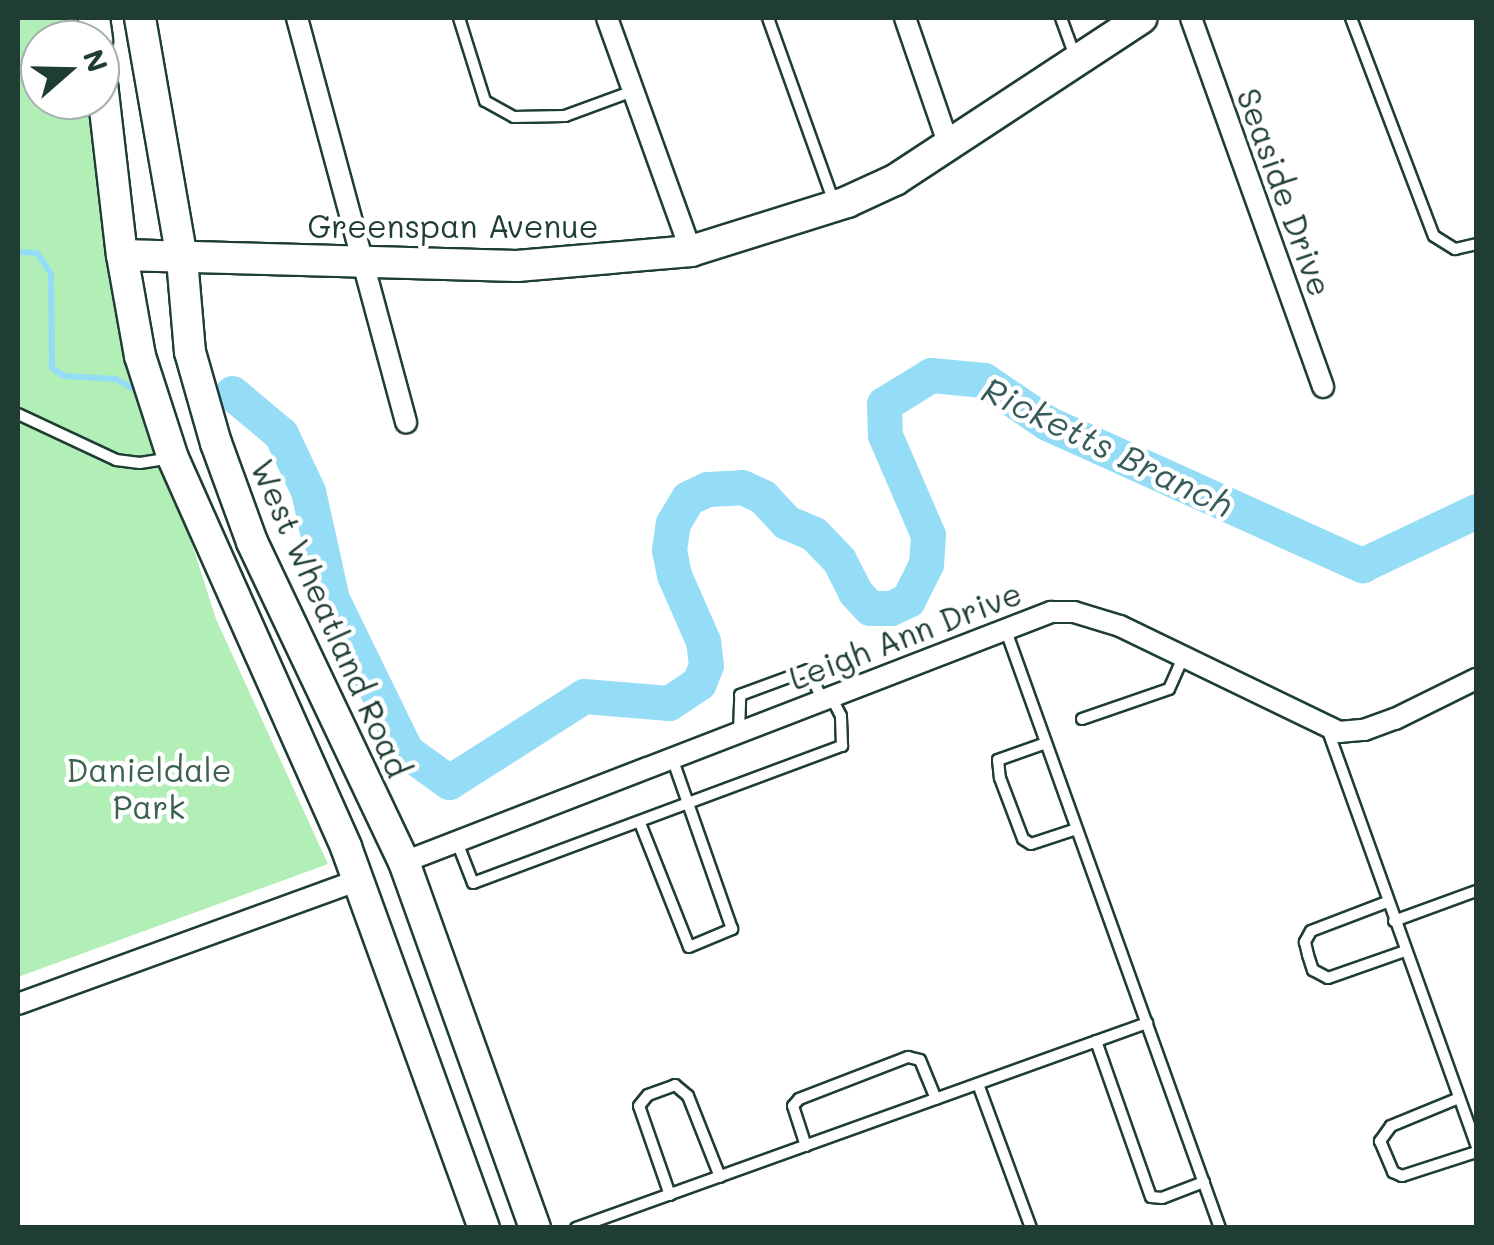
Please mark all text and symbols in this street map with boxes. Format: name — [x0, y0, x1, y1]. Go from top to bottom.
north arrow — [20, 20, 120, 120]
text: N — [76, 44, 117, 77]
street label: Seaside Drive — [1230, 83, 1340, 301]
street label: Greenspan Avenue — [307, 206, 599, 244]
water label: Ricketts Branch — [976, 367, 1240, 525]
street label: West Wheatland Road — [244, 453, 418, 783]
street label: Leigh Ann Drive — [783, 573, 1027, 697]
park label: Danieldale Park — [66, 751, 232, 826]

